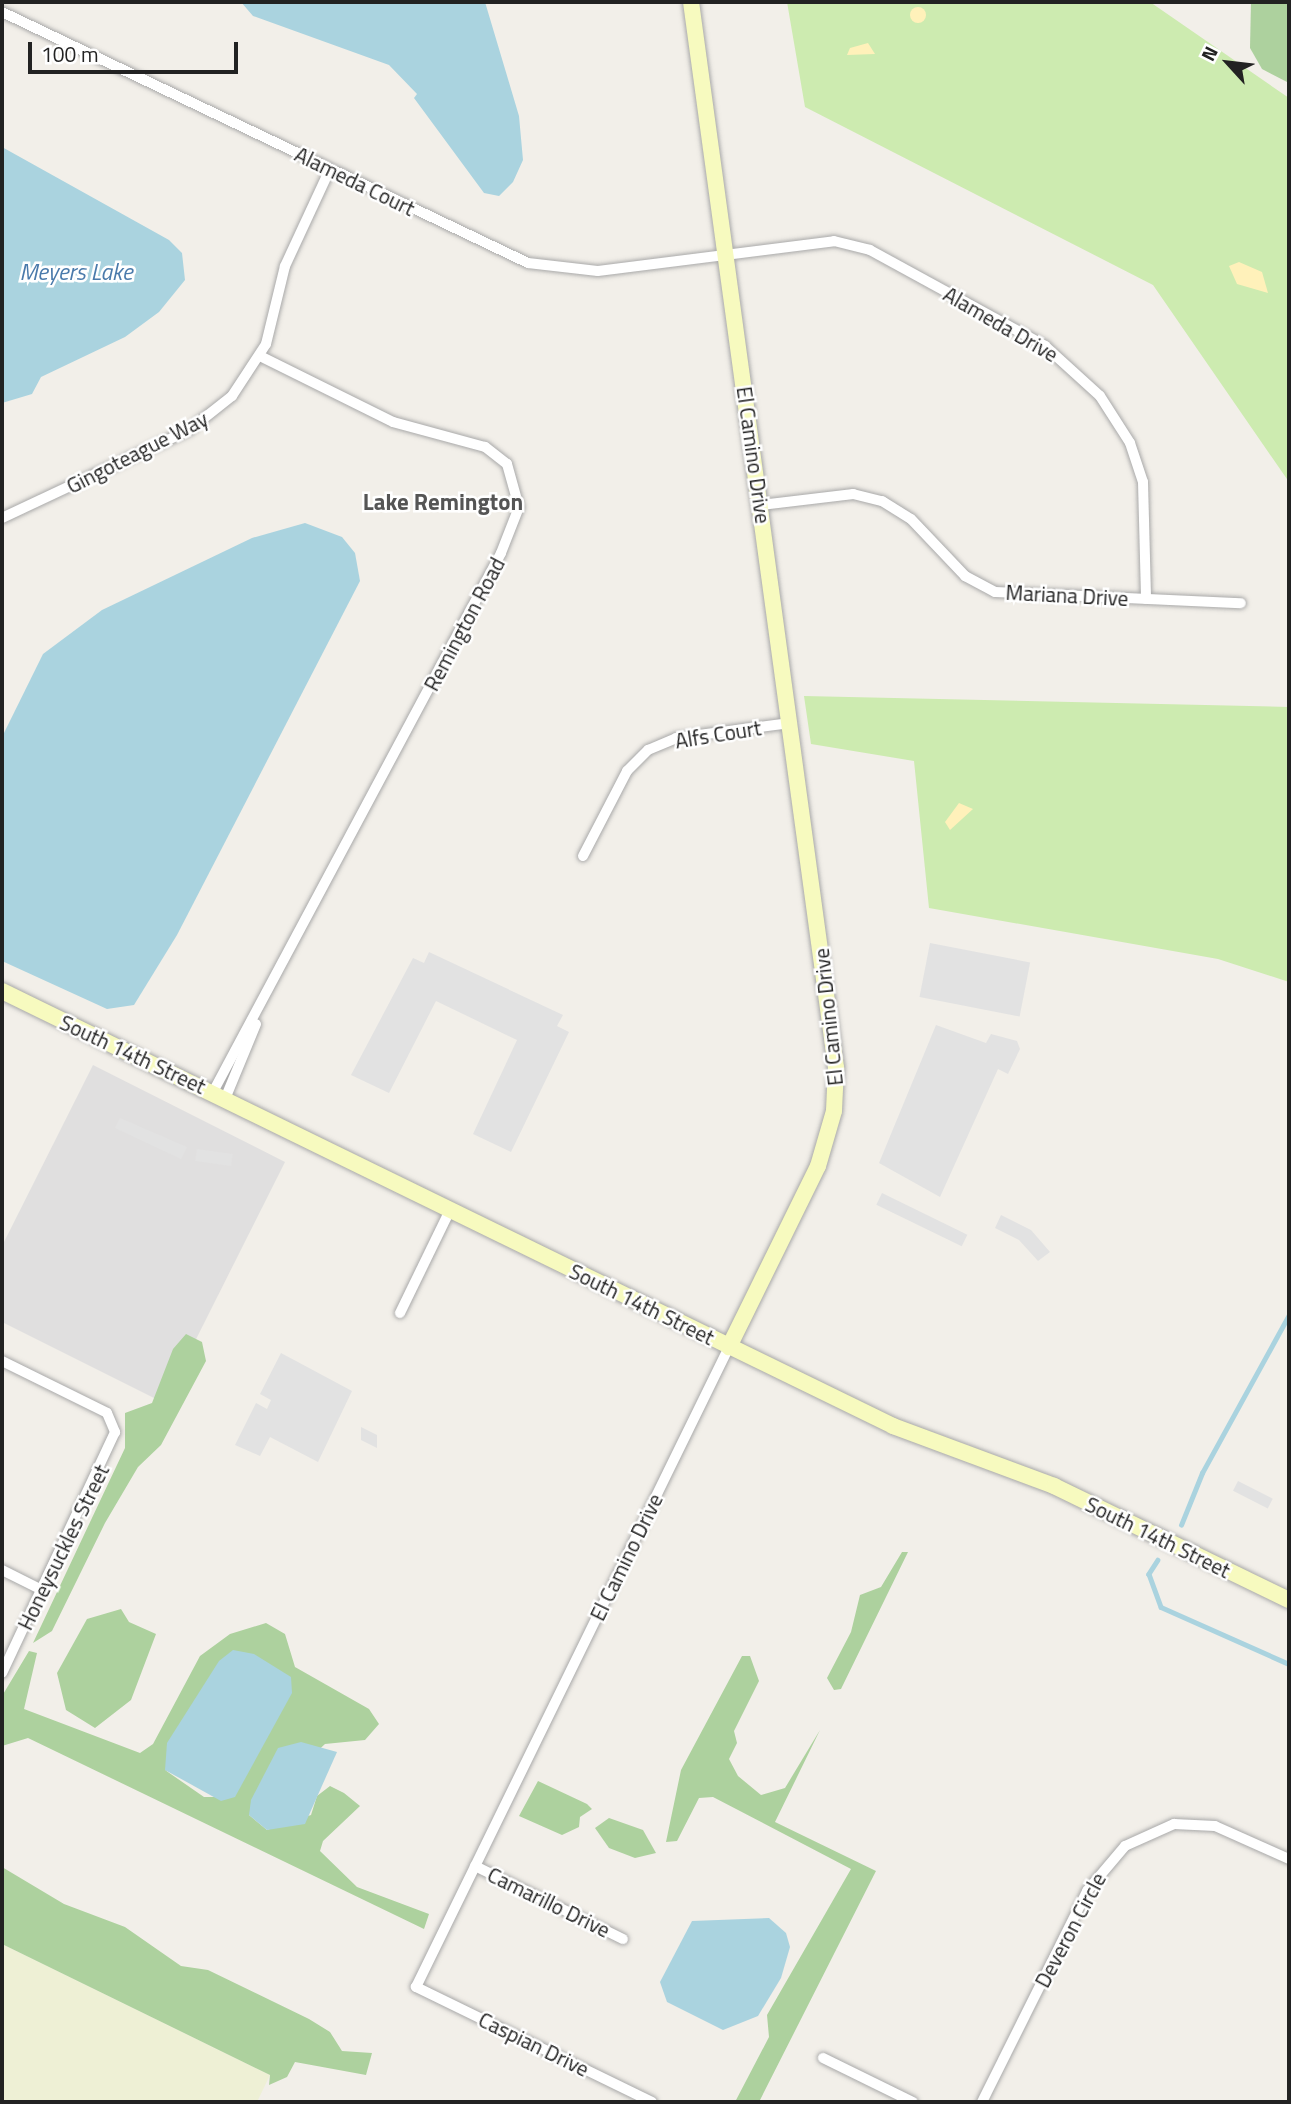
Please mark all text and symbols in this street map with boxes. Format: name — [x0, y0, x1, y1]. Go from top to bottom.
scale bar — [32, 28, 242, 72]
north arrow — [1193, 28, 1263, 98]
text: 100 m — [41, 38, 98, 70]
text: N — [1193, 41, 1225, 66]
street label: Alameda Court — [291, 141, 419, 221]
water label: Meyers Lake — [19, 258, 133, 286]
street label: Alameda Drive — [939, 281, 1063, 367]
street label: El Camino Drive — [732, 385, 776, 525]
street label: Gingoteague Way — [62, 406, 212, 498]
district label: Lake Remington — [363, 488, 523, 516]
street label: Remington Road — [418, 553, 510, 695]
street label: Mariana Drive — [1005, 579, 1129, 611]
street label: Alfs Court — [673, 715, 763, 753]
street label: El Camino Drive — [808, 947, 848, 1087]
street label: South 14th Street — [56, 1009, 210, 1099]
street label: South 14th Street — [566, 1258, 718, 1350]
street label: Honeysuckles Street — [12, 1460, 114, 1634]
street label: El Camino Drive — [584, 1489, 668, 1625]
street label: South 14th Street — [1082, 1491, 1234, 1583]
street label: Camarillo Drive — [484, 1861, 614, 1943]
street label: Deveron Circle — [1029, 1868, 1111, 1992]
street label: Caspian Drive — [475, 2006, 593, 2082]

